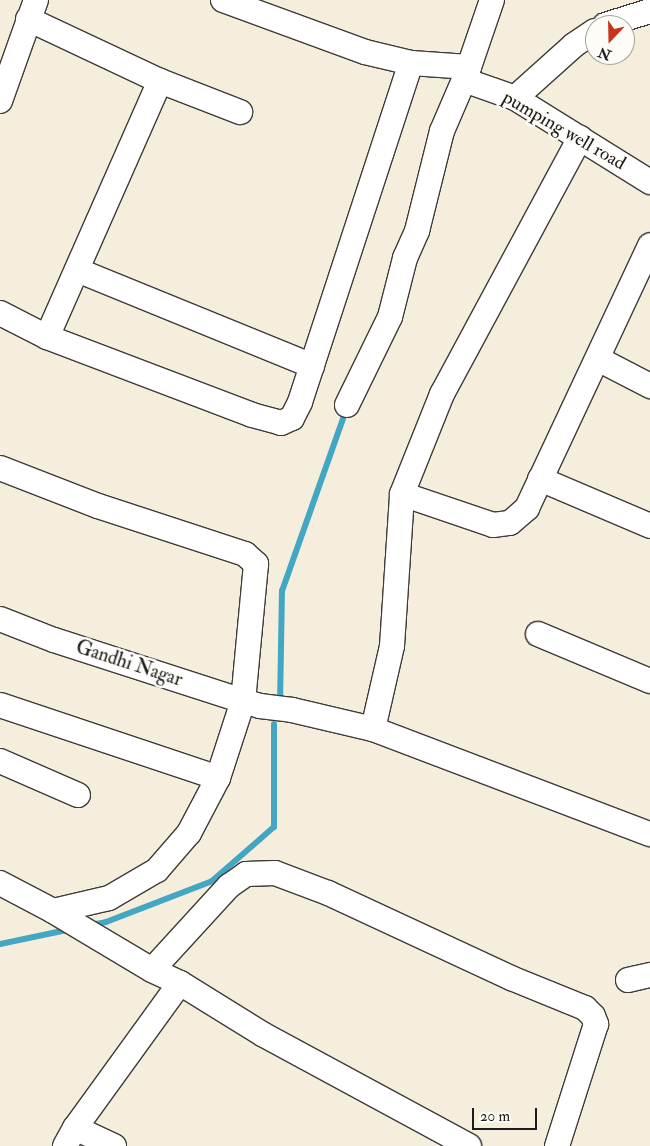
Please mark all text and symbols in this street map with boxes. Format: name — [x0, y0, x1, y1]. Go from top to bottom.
north arrow — [585, 15, 635, 65]
text: N — [596, 43, 614, 64]
street label: pumping well road — [498, 87, 630, 175]
street label: Gandhi Nagar — [73, 636, 185, 692]
scale bar — [475, 1098, 540, 1130]
text: 20 m — [480, 1107, 510, 1126]

